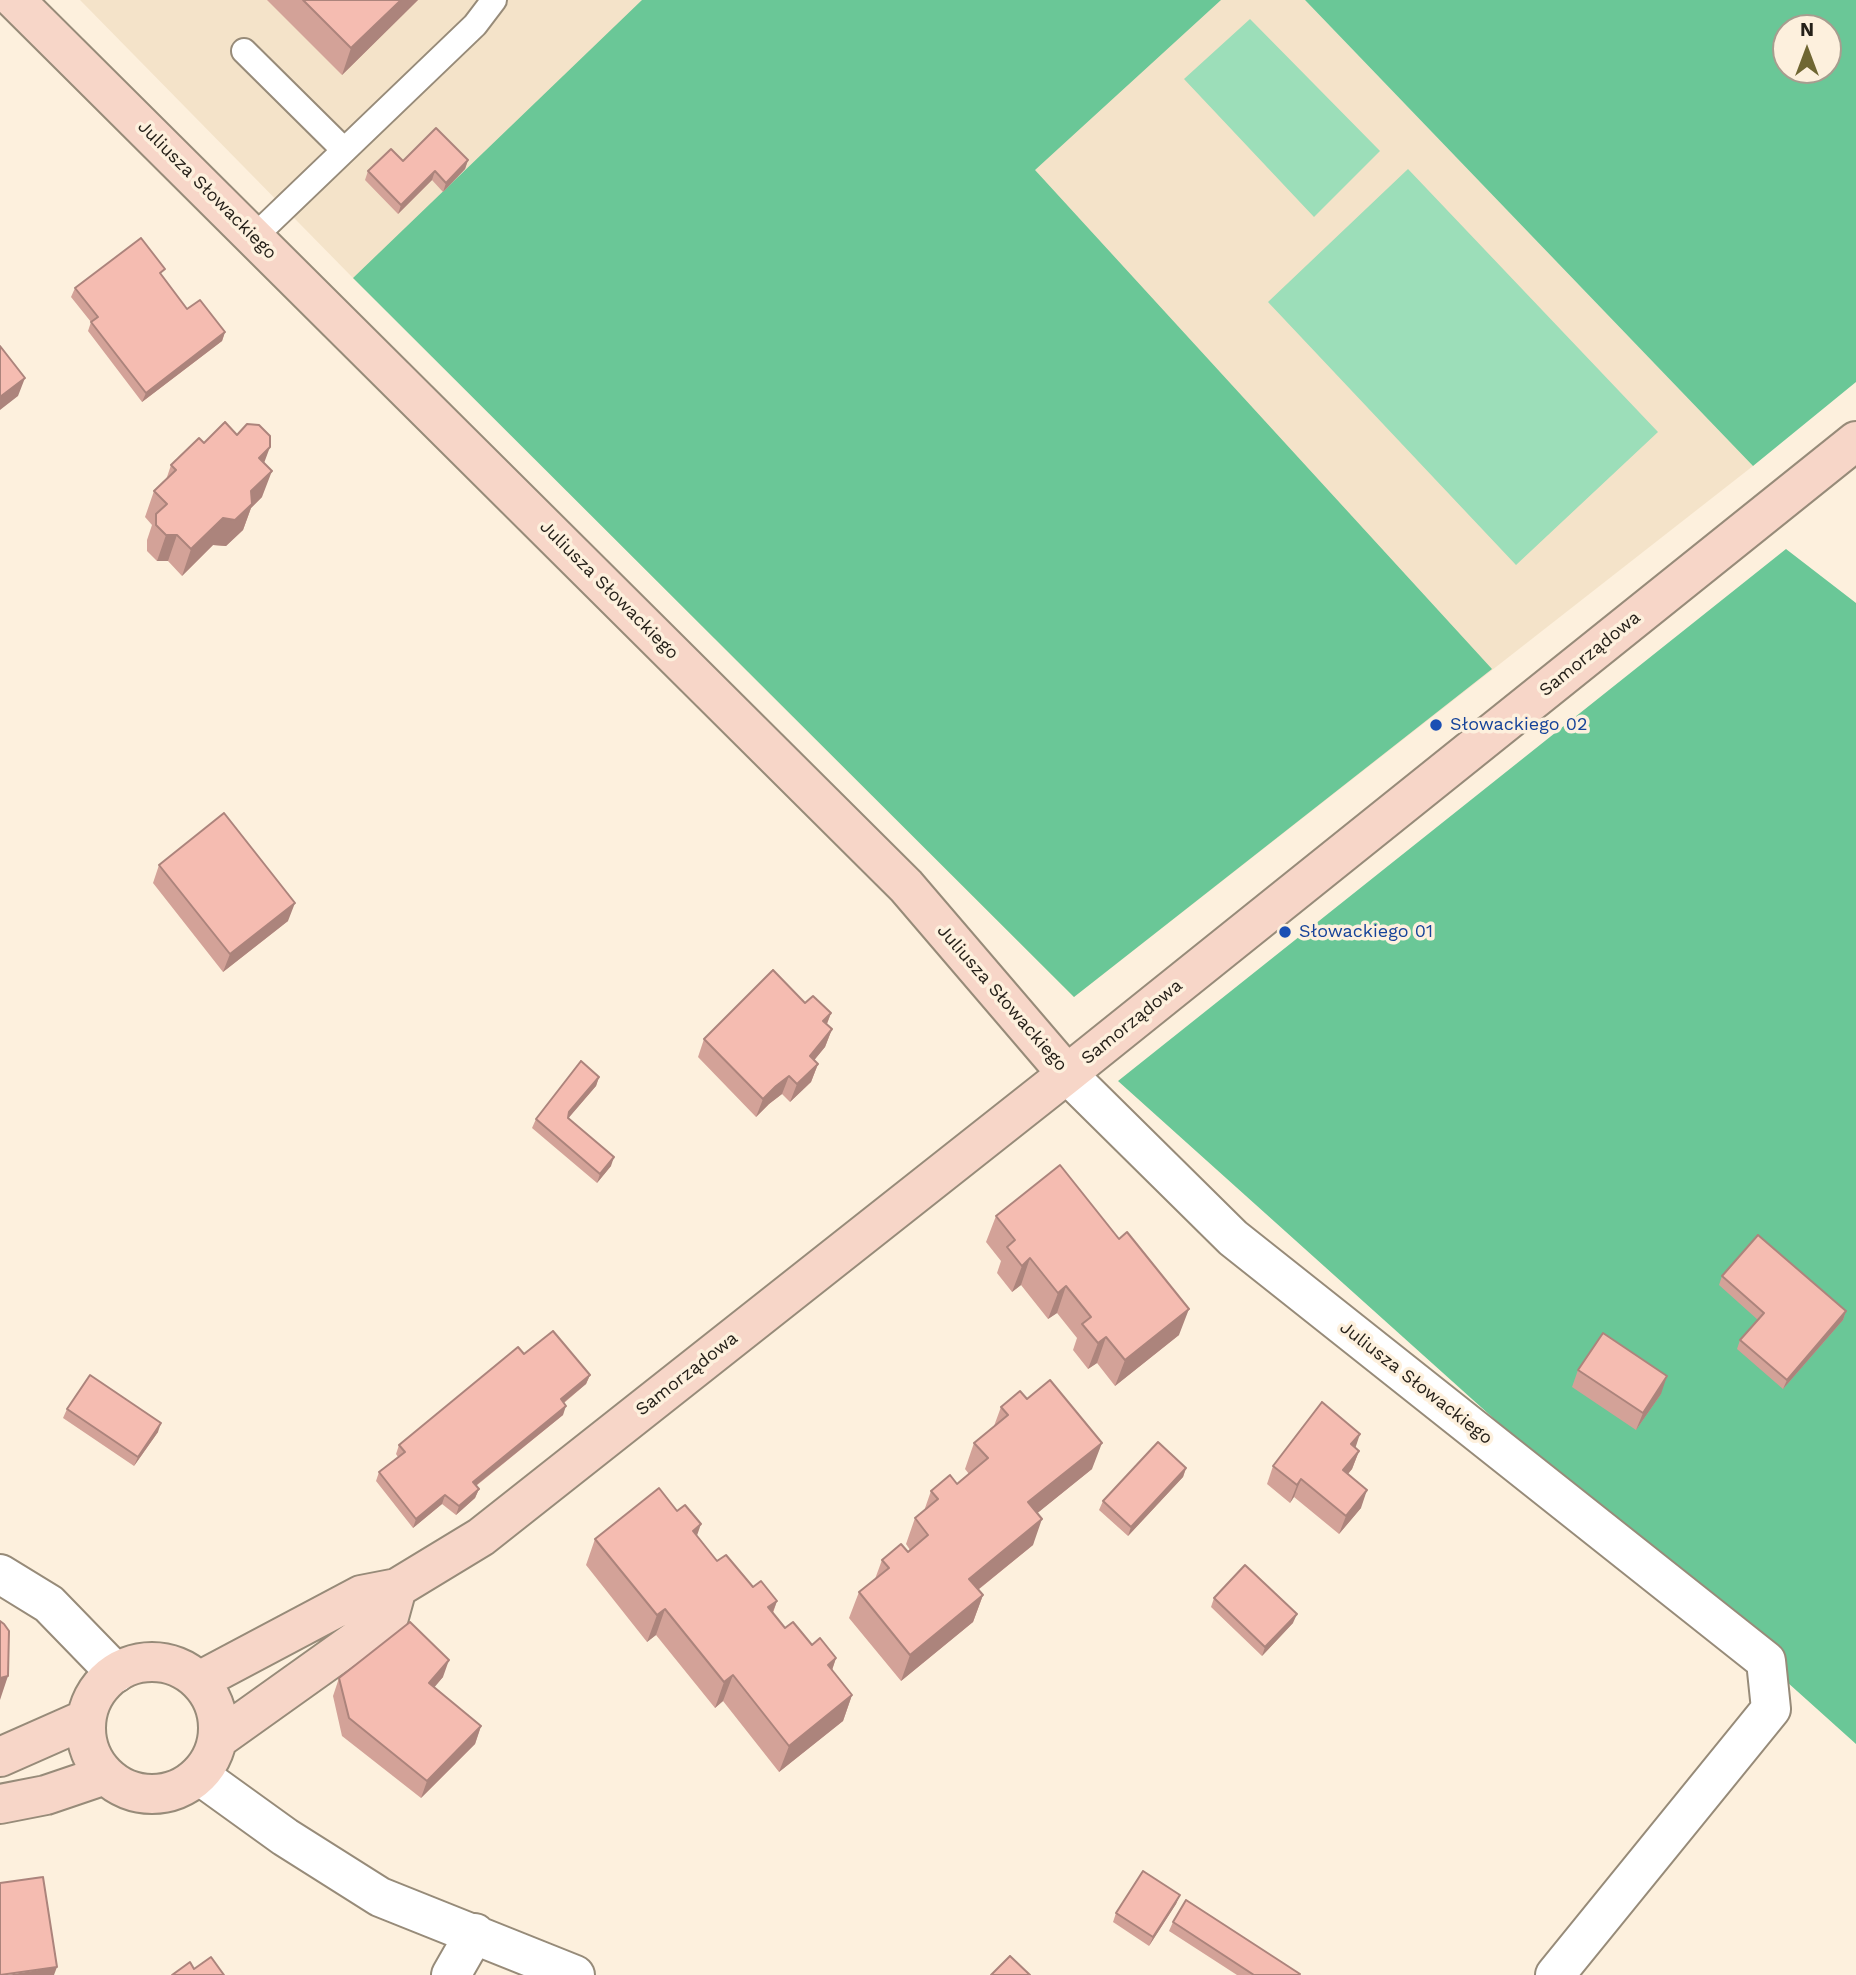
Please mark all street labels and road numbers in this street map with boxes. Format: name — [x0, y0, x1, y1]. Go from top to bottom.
street label: Juliusza Słowackiego — [133, 116, 281, 264]
street label: Juliusza Słowackiego — [535, 516, 683, 664]
street label: Samorządowa — [1535, 607, 1645, 701]
street label: Juliusza Słowackiego — [932, 920, 1072, 1076]
street label: Samorządowa — [1077, 975, 1187, 1069]
street label: Juliusza Słowackiego — [1335, 1317, 1497, 1449]
street label: Samorządowa — [632, 1327, 742, 1421]

